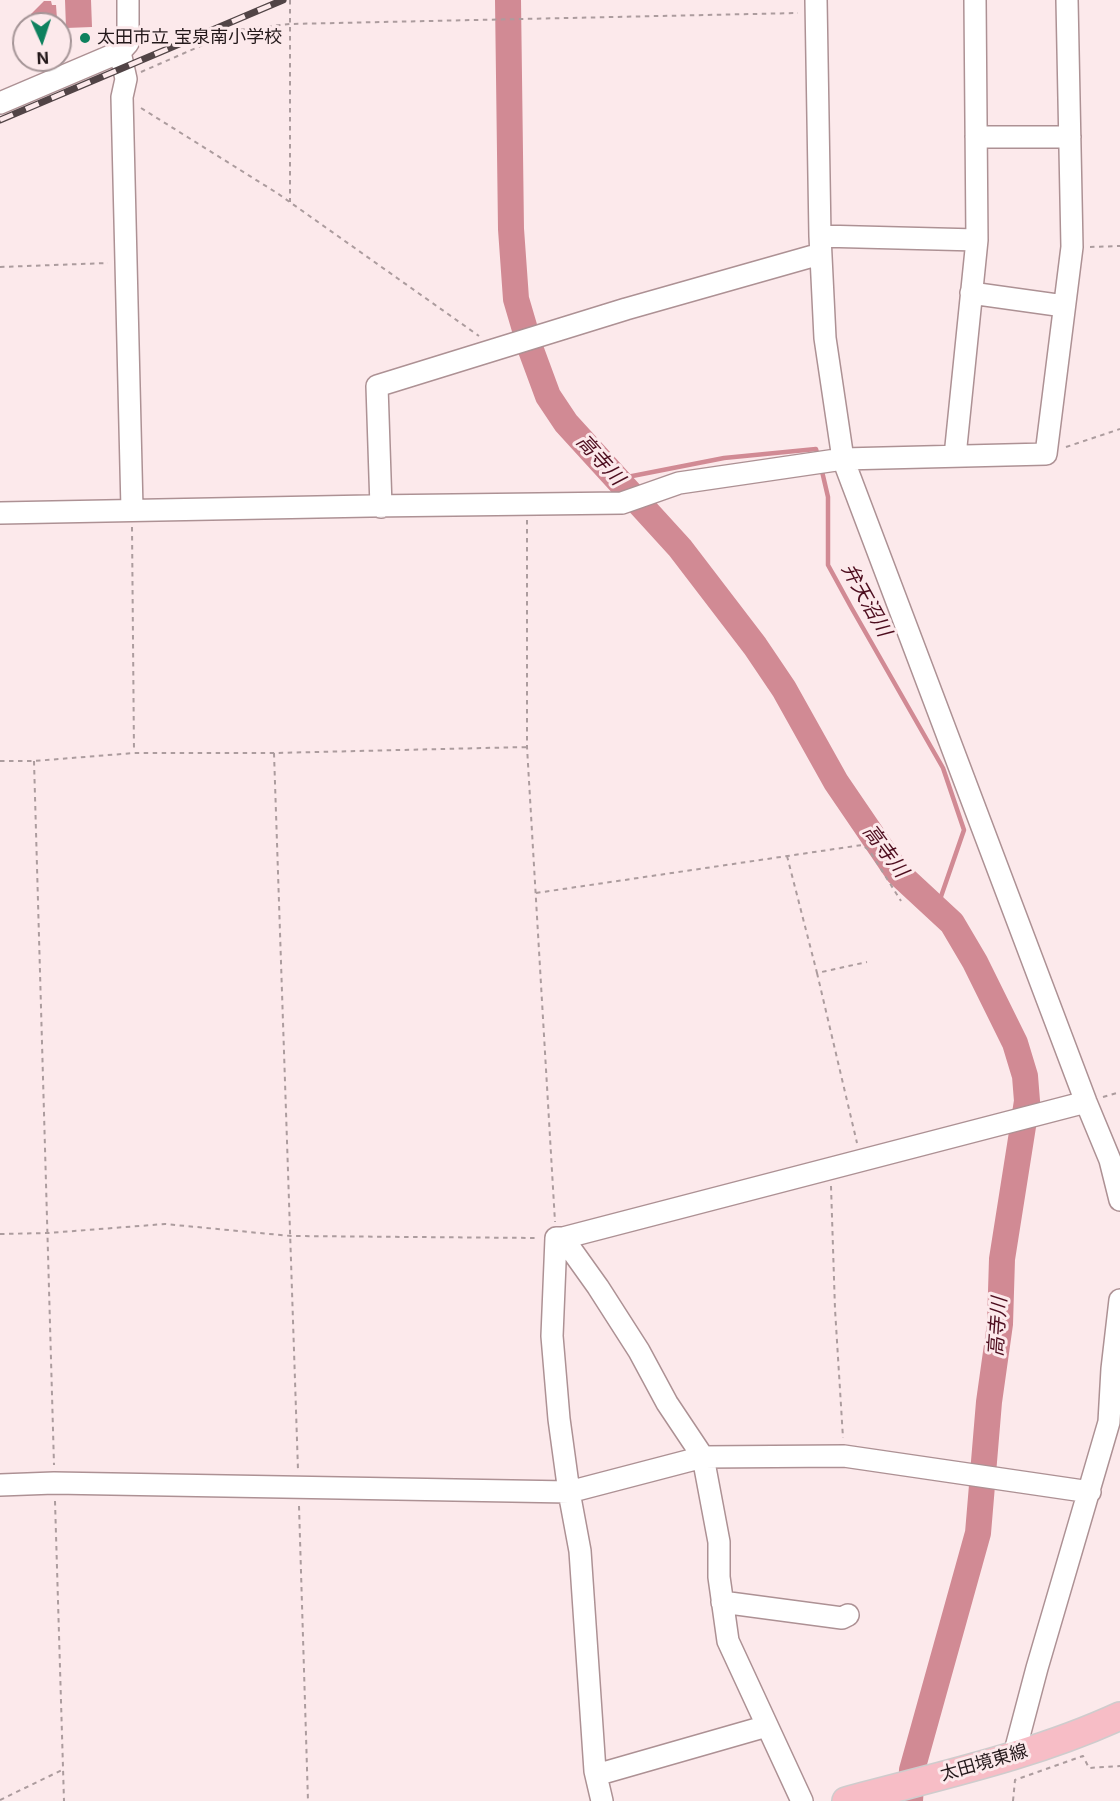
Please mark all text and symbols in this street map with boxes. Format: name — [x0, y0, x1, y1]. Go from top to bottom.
north arrow — [12, 12, 72, 72]
place label: 太田市立 宝泉南小学校 — [97, 27, 282, 49]
marker: 太田市立 宝泉南小学校 — [78, 31, 92, 45]
text: N — [36, 48, 49, 68]
water label: 高寺川 — [571, 430, 629, 490]
water label: 弁天沼川 — [836, 559, 896, 641]
water label: 高寺川 — [857, 820, 913, 882]
water label: 高寺川 — [984, 1296, 1012, 1358]
street label: 太田境東線 — [938, 1740, 1030, 1786]

